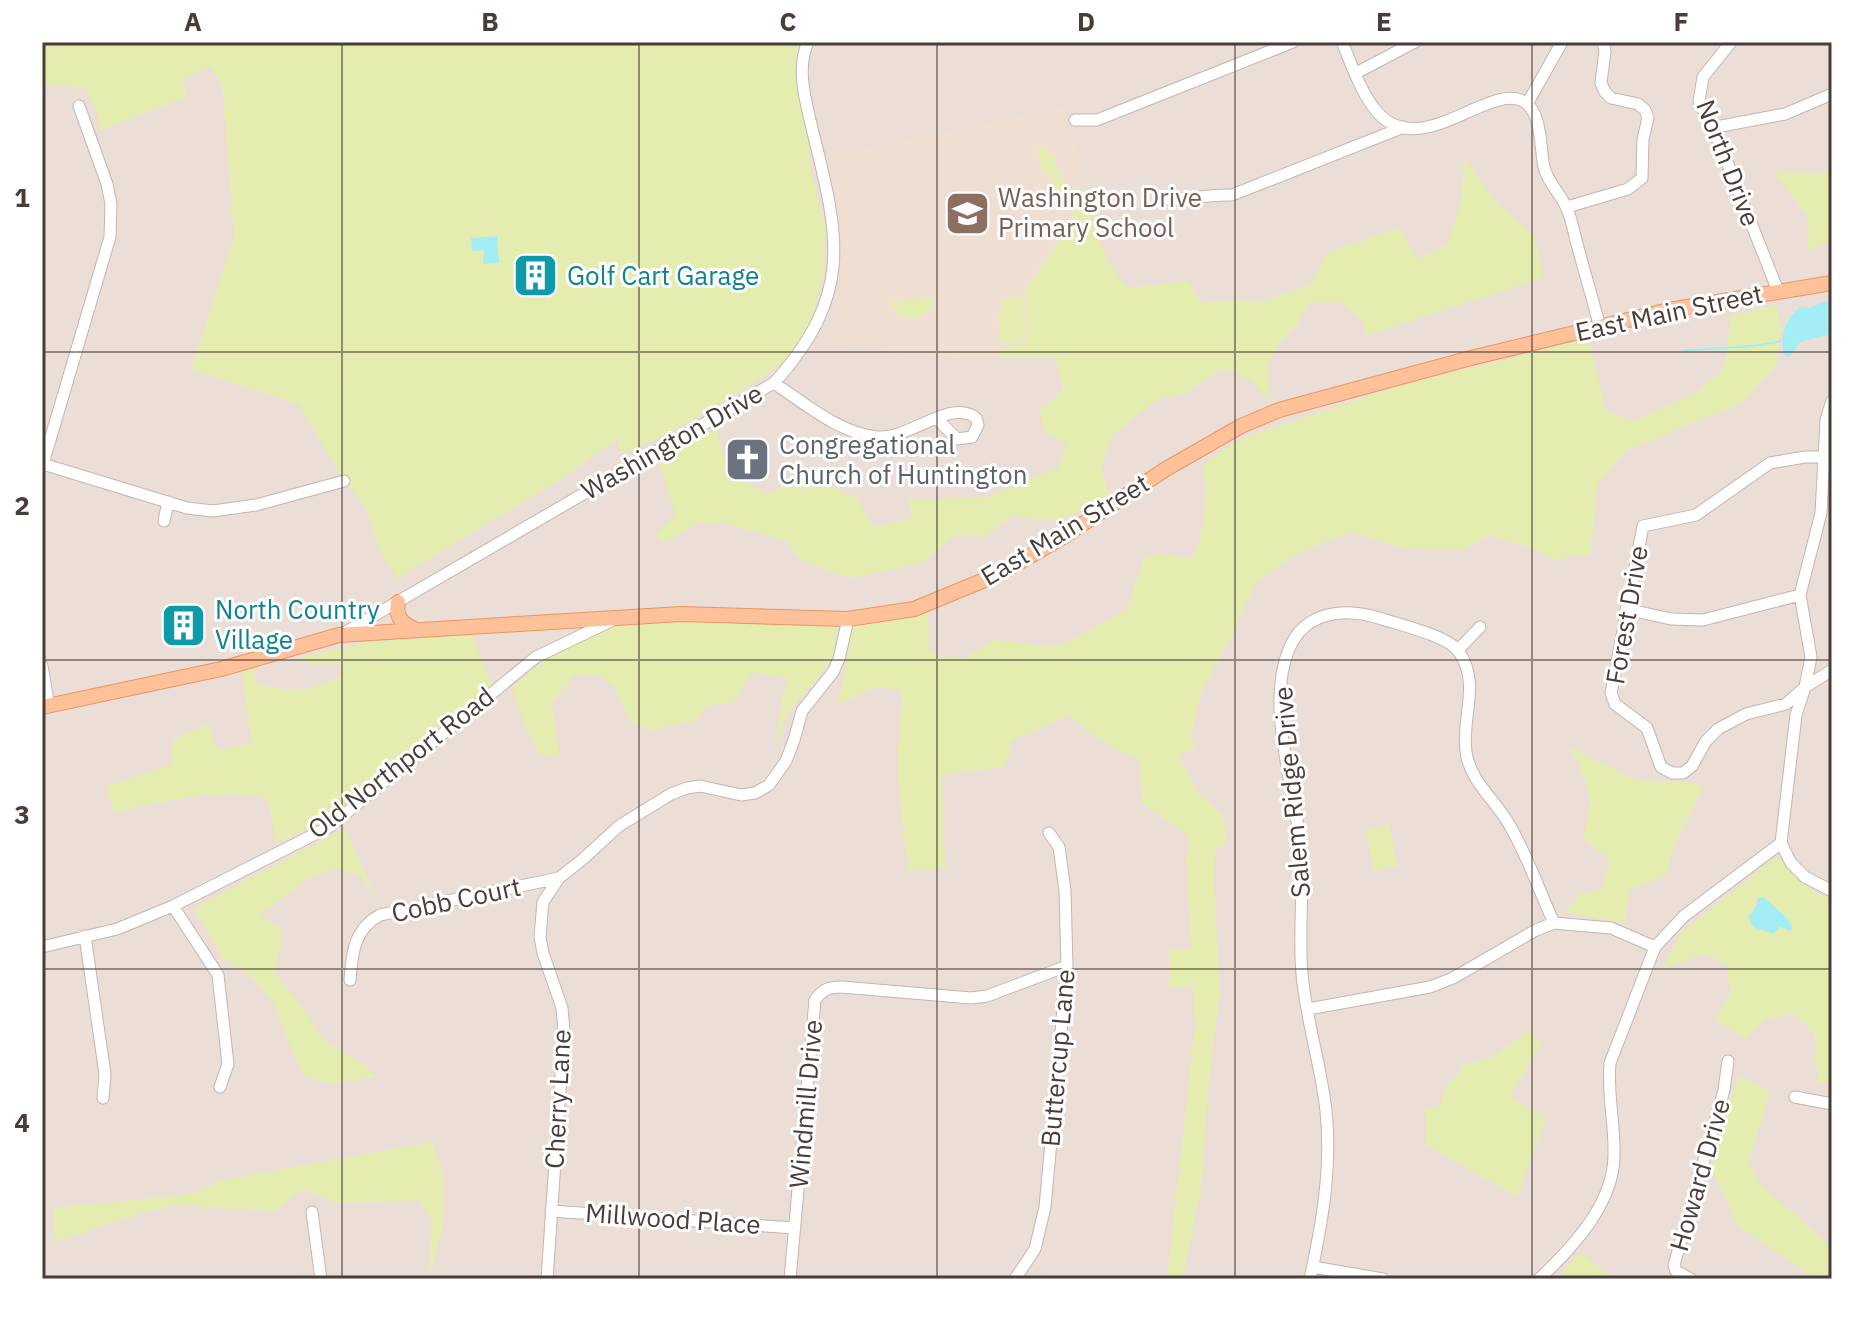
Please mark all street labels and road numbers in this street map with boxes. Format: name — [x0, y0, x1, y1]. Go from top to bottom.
street label: North Drive — [1689, 94, 1769, 231]
street label: East Main Street — [1572, 276, 1766, 348]
street label: Washington Drive — [575, 375, 768, 507]
street label: East Main Street — [974, 466, 1155, 593]
street label: Forest Drive — [1597, 543, 1655, 687]
street label: Old Northport Road — [300, 679, 500, 846]
street label: Salem Ridge Drive — [1265, 685, 1317, 899]
street label: Cobb Court — [388, 869, 524, 929]
street label: Buttercup Lane — [1032, 968, 1082, 1148]
street label: Windmill Drive — [781, 1018, 829, 1190]
street label: Cherry Lane — [536, 1028, 578, 1170]
street label: Howard Drive — [1661, 1094, 1737, 1255]
street label: Millwood Place — [584, 1195, 762, 1241]

